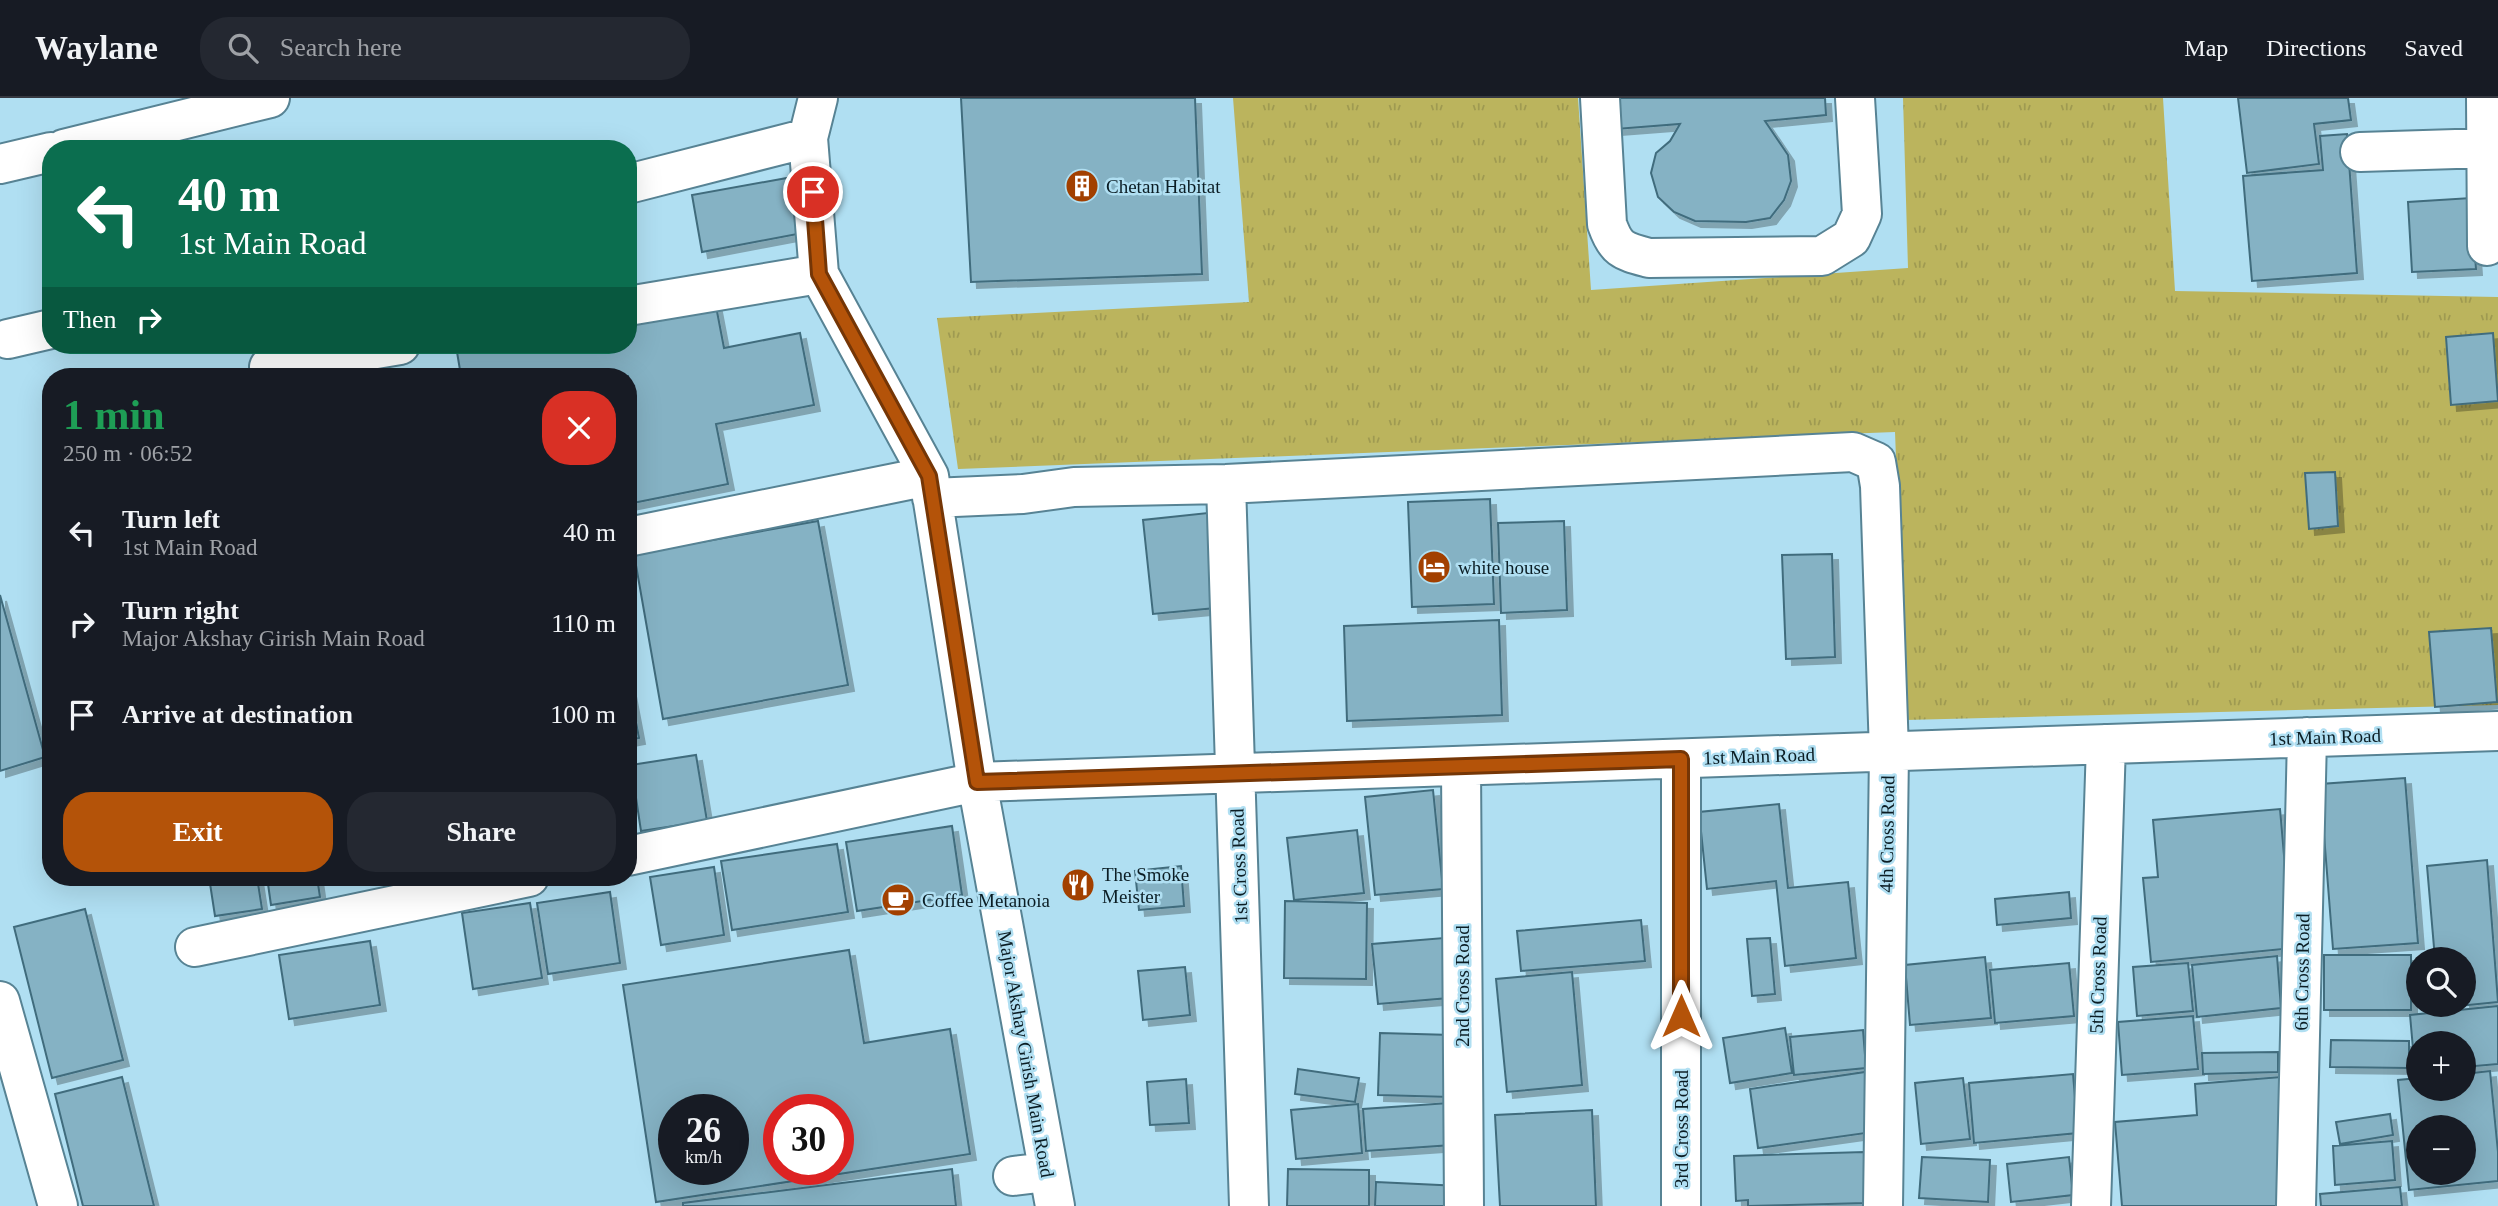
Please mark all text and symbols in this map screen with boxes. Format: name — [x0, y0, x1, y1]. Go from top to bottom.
search box — [200, 17, 690, 80]
icon: search — [224, 29, 262, 67]
text: Waylane — [35, 30, 158, 66]
text: Search here — [280, 33, 402, 62]
text: Map — [2184, 35, 2228, 61]
text: Directions — [2266, 35, 2366, 61]
text: Saved — [2404, 35, 2463, 61]
pin — [783, 162, 843, 222]
text: 40 m — [178, 167, 280, 222]
building icon: Chetan Habitat — [1063, 167, 1101, 205]
icon: left — [63, 168, 154, 259]
icon: arrive — [794, 173, 832, 211]
place label: Chetan Habitat — [1106, 176, 1221, 197]
text: 1st Main Road — [178, 225, 366, 261]
icon: right — [130, 301, 168, 339]
text: Then — [63, 305, 116, 334]
button: close — [542, 391, 616, 465]
text: 1 min — [63, 392, 165, 438]
text: 250 m · 06:52 — [63, 441, 193, 466]
text: Turn left — [122, 505, 220, 534]
icon: left — [63, 514, 101, 552]
text: 40 m — [563, 518, 616, 547]
text: 1st Main Road — [122, 535, 257, 560]
hotel icon: white house — [1415, 548, 1453, 586]
place label: white house — [1458, 557, 1549, 578]
text: Turn right — [122, 596, 239, 625]
icon: right — [63, 605, 101, 643]
text: 110 m — [551, 609, 616, 638]
text: Major Akshay Girish Main Road — [122, 626, 425, 651]
icon: arrive — [63, 696, 101, 734]
text: Arrive at destination — [122, 700, 353, 729]
text: 100 m — [550, 700, 616, 729]
street label: 1st Main Road — [2269, 725, 2382, 749]
street label: 1st Main Road — [1703, 744, 1816, 768]
street label: 4th Cross Road — [1875, 775, 1899, 893]
button: Exit — [63, 792, 333, 872]
button: Share — [347, 792, 616, 872]
street label: 1st Cross Road — [1226, 808, 1252, 924]
place label: The Smoke Meister — [1102, 864, 1189, 907]
restaurant icon: The Smoke Meister — [1059, 866, 1097, 904]
cafe icon: Coffee Metanoia — [879, 881, 917, 919]
place label: Coffee Metanoia — [922, 890, 1050, 911]
street label: 6th Cross Road — [2290, 913, 2314, 1031]
street label: 5th Cross Road — [2085, 916, 2111, 1034]
street label: 2nd Cross Road — [1452, 925, 1473, 1047]
street label: Major Akshay Girish Main Road — [994, 929, 1058, 1179]
map controls — [2406, 947, 2476, 1185]
button: search — [2406, 947, 2476, 1017]
position arrow — [1644, 979, 1718, 1053]
button: + — [2406, 1031, 2476, 1101]
street label: 3rd Cross Road — [1671, 1069, 1692, 1188]
speed limit sign: 30 — [763, 1094, 854, 1185]
text: 26 — [686, 1111, 721, 1150]
button: − — [2406, 1115, 2476, 1185]
text: km/h — [685, 1147, 722, 1167]

